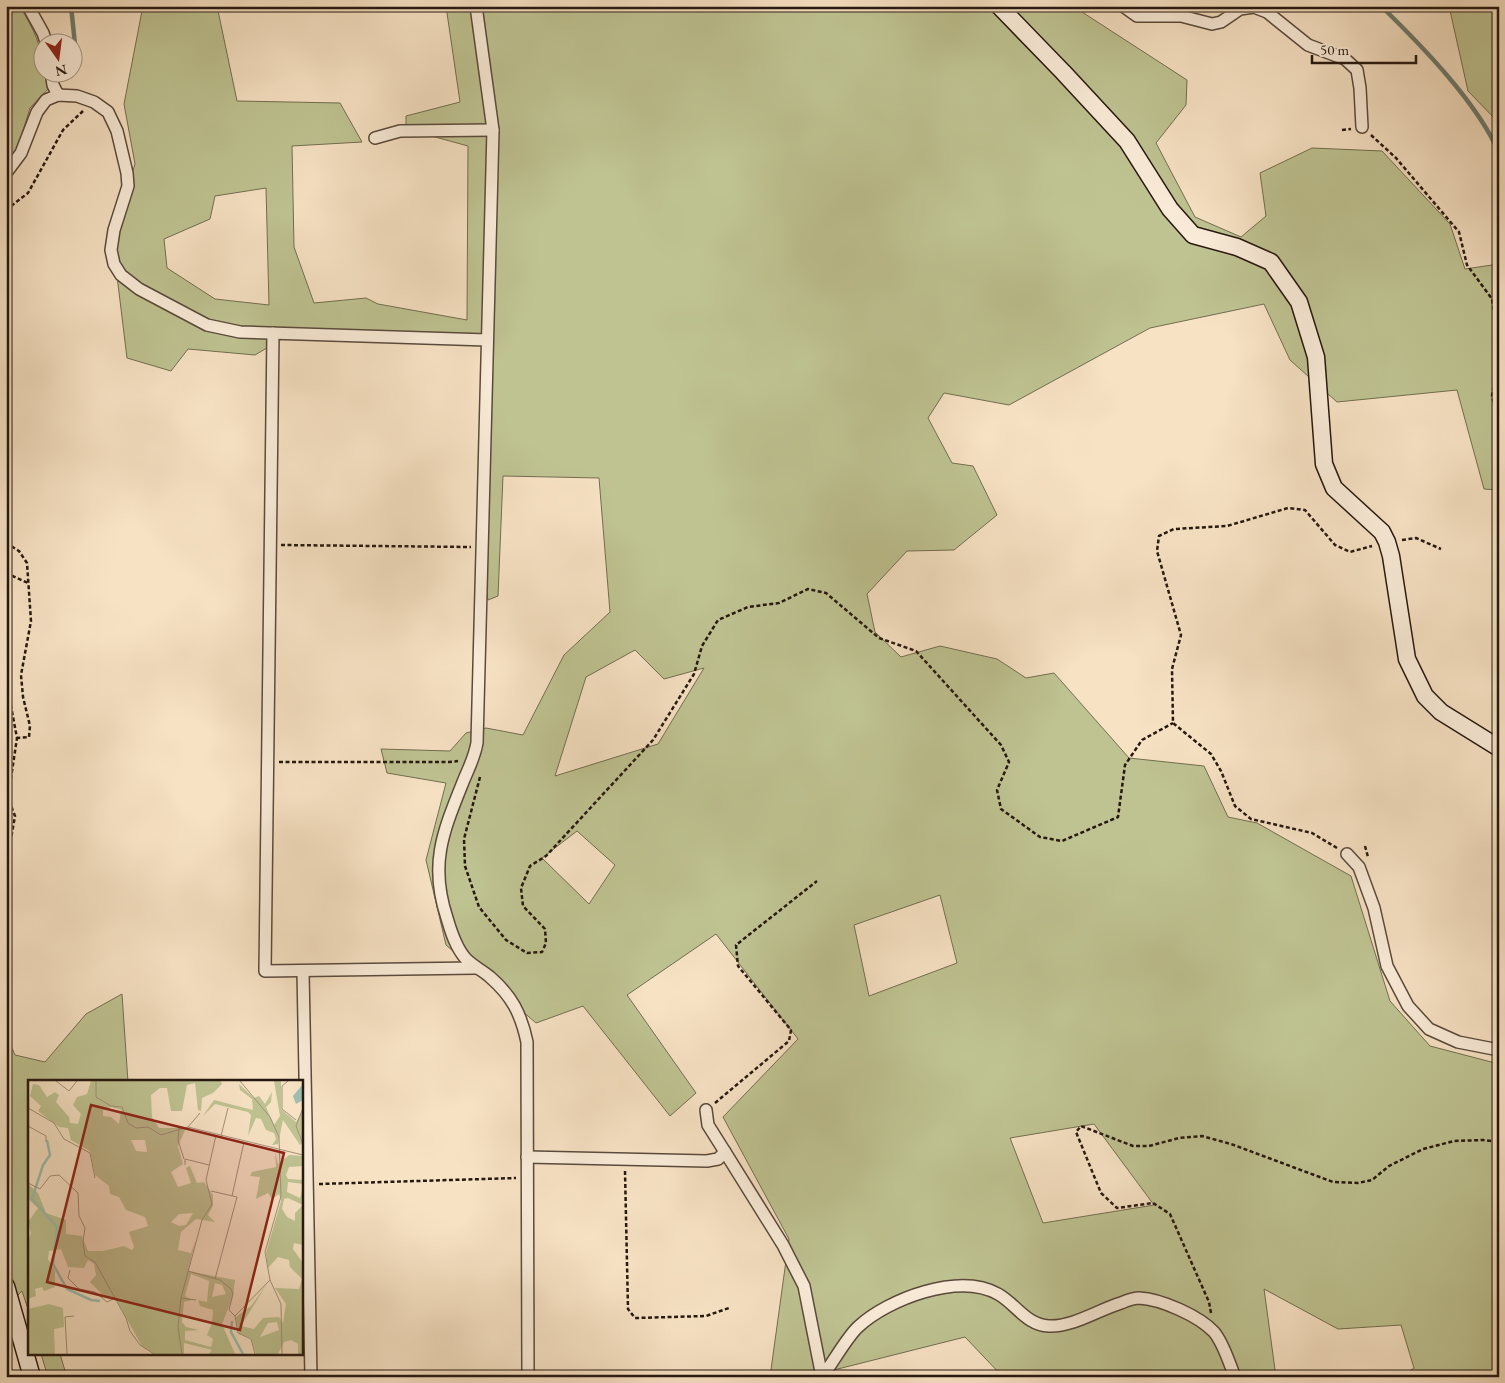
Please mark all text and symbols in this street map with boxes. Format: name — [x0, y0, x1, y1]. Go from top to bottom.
north arrow — [32, 32, 82, 82]
scale bar — [1312, 32, 1416, 64]
text: 50 m — [1320, 40, 1349, 59]
text: N — [53, 61, 69, 81]
inset map — [28, 1080, 302, 1356]

